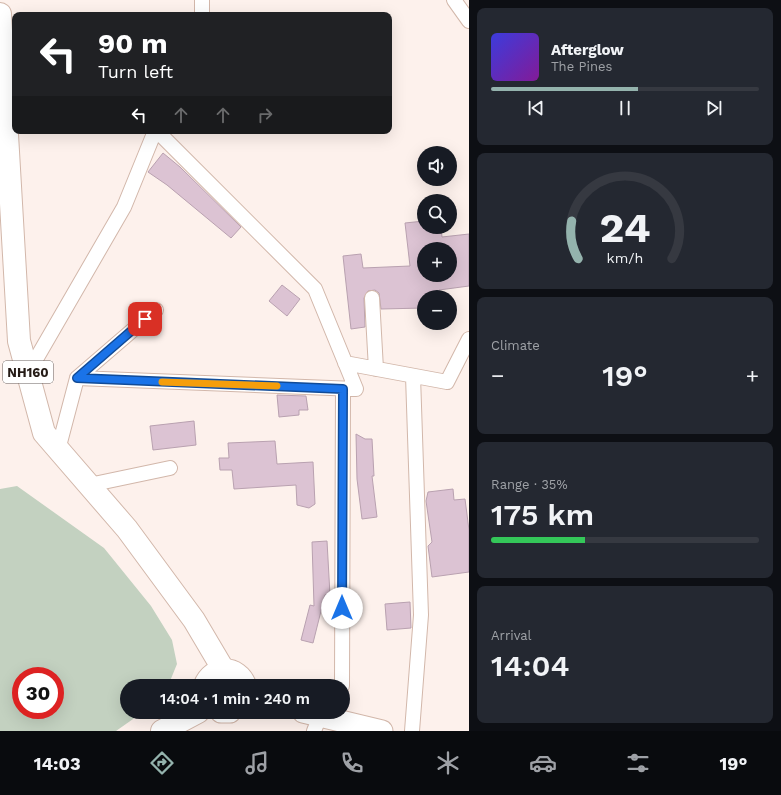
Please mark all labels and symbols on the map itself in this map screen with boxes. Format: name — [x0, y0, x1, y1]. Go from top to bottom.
pin — [128, 302, 162, 336]
road number: NH160 — [3, 361, 53, 383]
position arrow — [321, 587, 363, 629]
speed limit sign: 30 — [12, 667, 64, 719]

